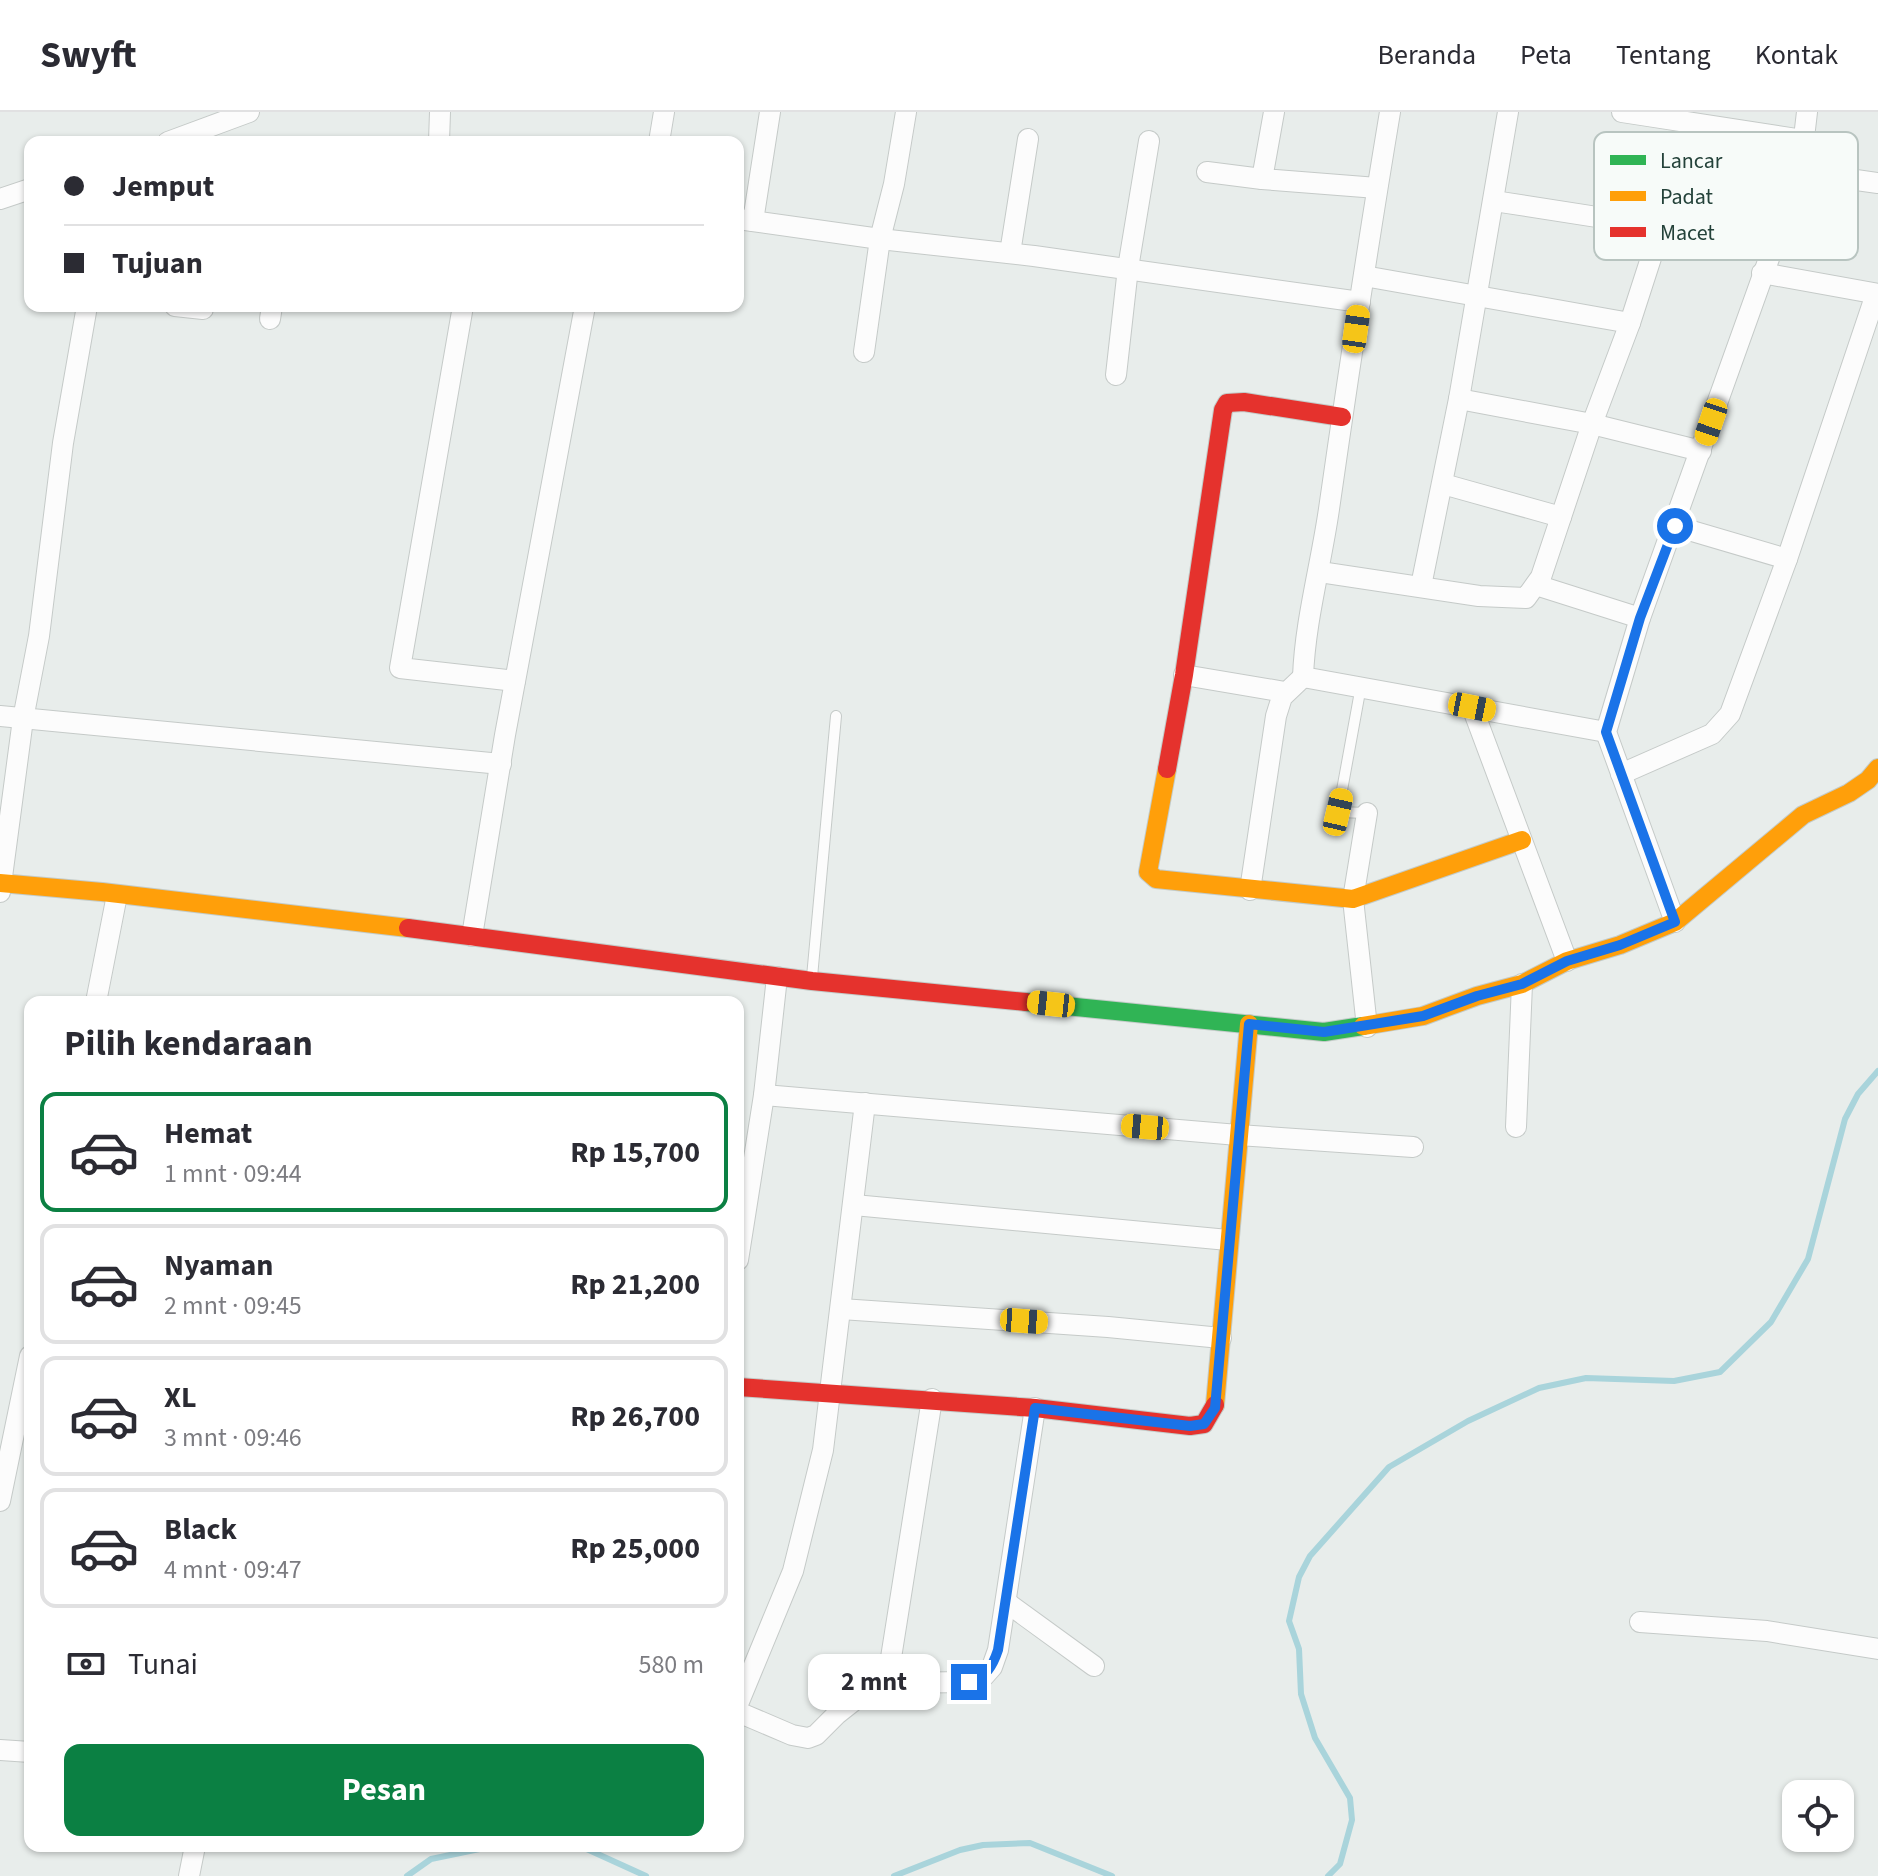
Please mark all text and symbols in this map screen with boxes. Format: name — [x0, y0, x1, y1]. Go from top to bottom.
text: Swyft — [40, 28, 137, 82]
text: Beranda — [1378, 35, 1476, 75]
text: Peta — [1520, 35, 1572, 75]
text: Tentang — [1616, 35, 1711, 75]
text: Kontak — [1755, 35, 1838, 75]
legend — [1594, 132, 1858, 260]
text: Lancar — [1660, 145, 1723, 177]
text: Jemput — [112, 165, 214, 208]
text: Padat — [1660, 181, 1714, 213]
text: Macet — [1660, 217, 1715, 249]
text: Tujuan — [112, 242, 203, 285]
car — [1341, 304, 1371, 354]
car — [1692, 395, 1730, 449]
route start — [1657, 508, 1693, 544]
car — [1446, 691, 1498, 723]
car — [1321, 786, 1355, 838]
car — [1026, 990, 1076, 1018]
text: Pilih kendaraan — [64, 1018, 313, 1069]
text: Hemat — [164, 1112, 252, 1155]
car — [1120, 1113, 1170, 1141]
icon: car — [68, 1116, 140, 1188]
text: Rp 15,700 — [570, 1131, 700, 1174]
text: 1 mnt · 09:44 — [164, 1155, 302, 1192]
text: Nyaman — [164, 1244, 273, 1287]
icon: car — [68, 1248, 140, 1320]
text: Rp 21,200 — [570, 1263, 700, 1306]
text: 2 mnt · 09:45 — [164, 1287, 302, 1324]
car — [999, 1307, 1049, 1335]
text: XL — [164, 1376, 197, 1419]
icon: car — [68, 1380, 140, 1452]
text: Rp 26,700 — [570, 1395, 700, 1438]
text: 3 mnt · 09:46 — [164, 1419, 302, 1456]
text: Black — [164, 1508, 237, 1551]
icon: car — [68, 1512, 140, 1584]
text: Rp 25,000 — [570, 1527, 700, 1570]
text: 4 mnt · 09:47 — [164, 1551, 302, 1588]
icon: cash — [64, 1642, 108, 1686]
text: Tunai — [128, 1643, 198, 1686]
text: 580 m — [638, 1646, 704, 1683]
callout: 2 mnt — [809, 1654, 941, 1710]
text: 2 mnt — [841, 1663, 907, 1700]
route end — [951, 1664, 987, 1700]
button: Pesan — [64, 1744, 704, 1836]
map controls — [1782, 1780, 1854, 1852]
button: locate — [1782, 1780, 1854, 1852]

